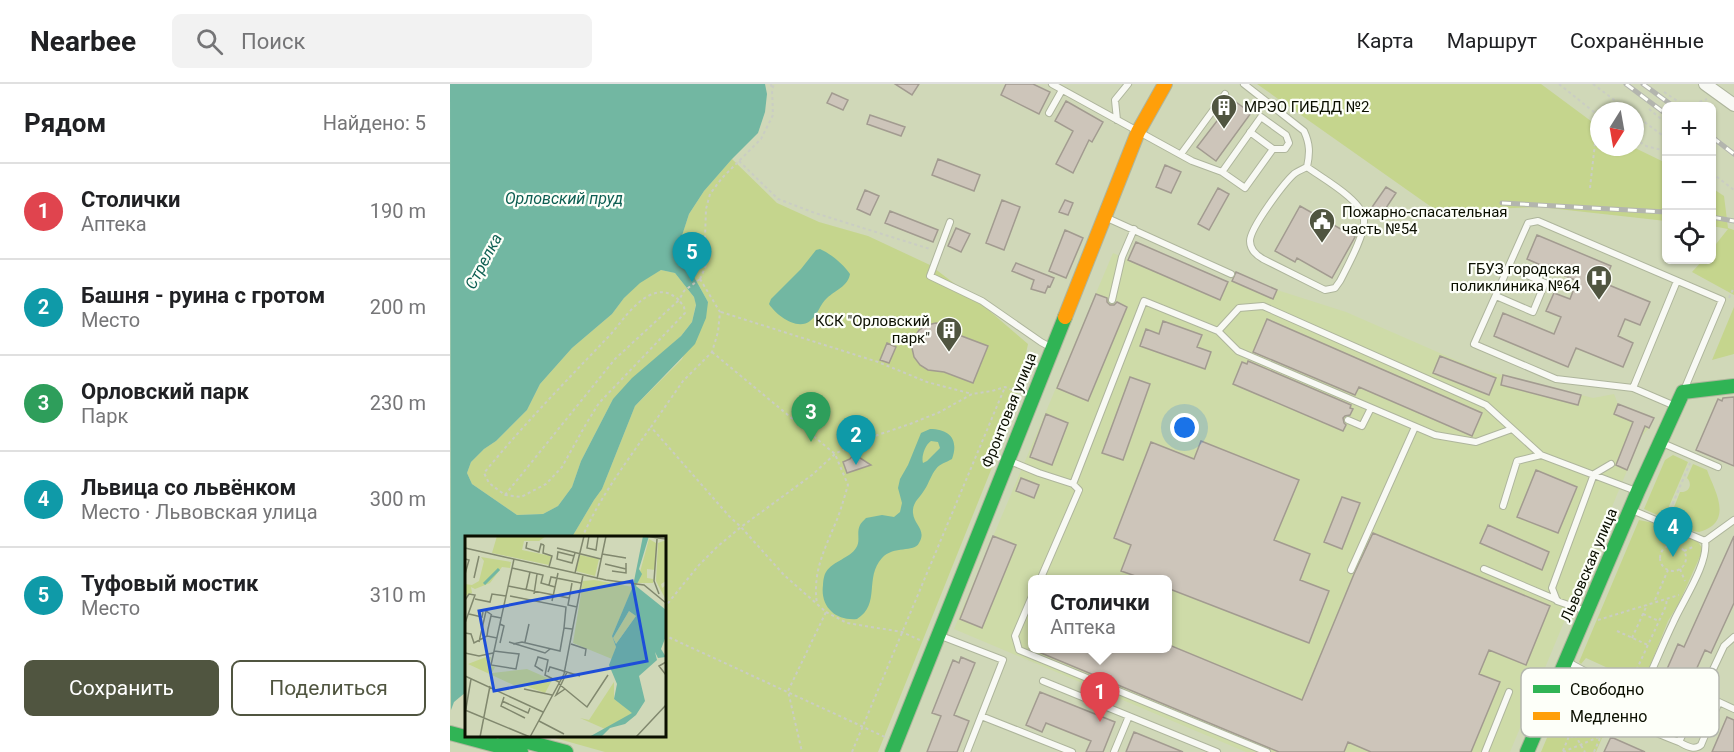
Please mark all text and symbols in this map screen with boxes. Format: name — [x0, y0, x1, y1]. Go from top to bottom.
search box — [172, 14, 592, 68]
text: Nearbee — [30, 25, 136, 58]
icon: search — [193, 25, 226, 58]
text: Поиск — [241, 29, 305, 54]
text: Карта — [1357, 29, 1414, 53]
text: Маршрут — [1447, 29, 1537, 53]
text: Сохранённые — [1570, 29, 1704, 53]
building icon: МРЭО ГИБДД №2 — [1209, 92, 1239, 130]
place label: МРЭО ГИБДД №2 — [1244, 98, 1370, 116]
north arrow — [1590, 102, 1644, 156]
map controls — [1662, 102, 1716, 264]
button: + — [1662, 102, 1716, 156]
text: Рядом — [24, 108, 106, 138]
text: Найдено: 5 — [323, 111, 426, 135]
button: − — [1662, 156, 1716, 210]
text: Столички — [81, 187, 180, 212]
water label: Орловский пруд — [505, 189, 623, 208]
text: 1 — [38, 199, 49, 223]
text: 190 m — [370, 199, 426, 223]
place label: Пожарно-спасательная часть №54 — [1342, 203, 1508, 238]
public building icon: Пожарно-спасательная часть №54 — [1307, 206, 1337, 244]
button: locate — [1662, 210, 1716, 264]
text: Аптека — [81, 212, 147, 236]
water label: Стрелка — [461, 230, 506, 292]
pin: 5 — [672, 232, 712, 282]
place label: ГБУЗ городская поликлиника №64 — [1451, 260, 1581, 295]
hospital icon: ГБУЗ городская поликлиника №64 — [1584, 263, 1614, 301]
text: Башня - руина с гротом — [81, 283, 325, 308]
text: 2 — [38, 295, 49, 319]
text: 200 m — [370, 295, 426, 319]
text: Место — [81, 308, 140, 332]
place label: КСК "Орловский парк" — [815, 312, 930, 347]
building icon: КСК "Орловский парк" — [934, 315, 964, 353]
street label: Фронтовая улица — [978, 350, 1040, 470]
text: Орловский парк — [81, 379, 249, 404]
text: 3 — [38, 391, 49, 415]
text: 230 m — [370, 391, 426, 415]
pin: 3 — [792, 392, 830, 442]
text: Парк — [81, 404, 128, 428]
your location — [1170, 413, 1199, 442]
pin: 2 — [836, 416, 876, 465]
text: Львица со львёнком — [81, 475, 296, 500]
text: 4 — [38, 487, 49, 511]
text: 300 m — [370, 487, 426, 511]
text: Место · Львовская улица — [81, 500, 318, 524]
street label: Львовская улица — [1557, 505, 1621, 625]
pin: 4 — [1654, 508, 1692, 557]
inset map — [465, 536, 666, 737]
text: Туфовый мостик — [81, 571, 258, 596]
popup — [1028, 575, 1172, 653]
text: 5 — [38, 583, 49, 607]
text: 310 m — [370, 583, 426, 607]
text: Столички — [1050, 590, 1150, 615]
text: Место — [81, 596, 140, 620]
text: Аптека — [1050, 615, 1116, 639]
button: Сохранить — [24, 660, 219, 716]
button: Поделиться — [231, 660, 426, 716]
legend — [1521, 668, 1719, 737]
pin: 1 — [1080, 672, 1120, 722]
text: Свободно — [1570, 680, 1644, 699]
text: Медленно — [1570, 707, 1647, 726]

